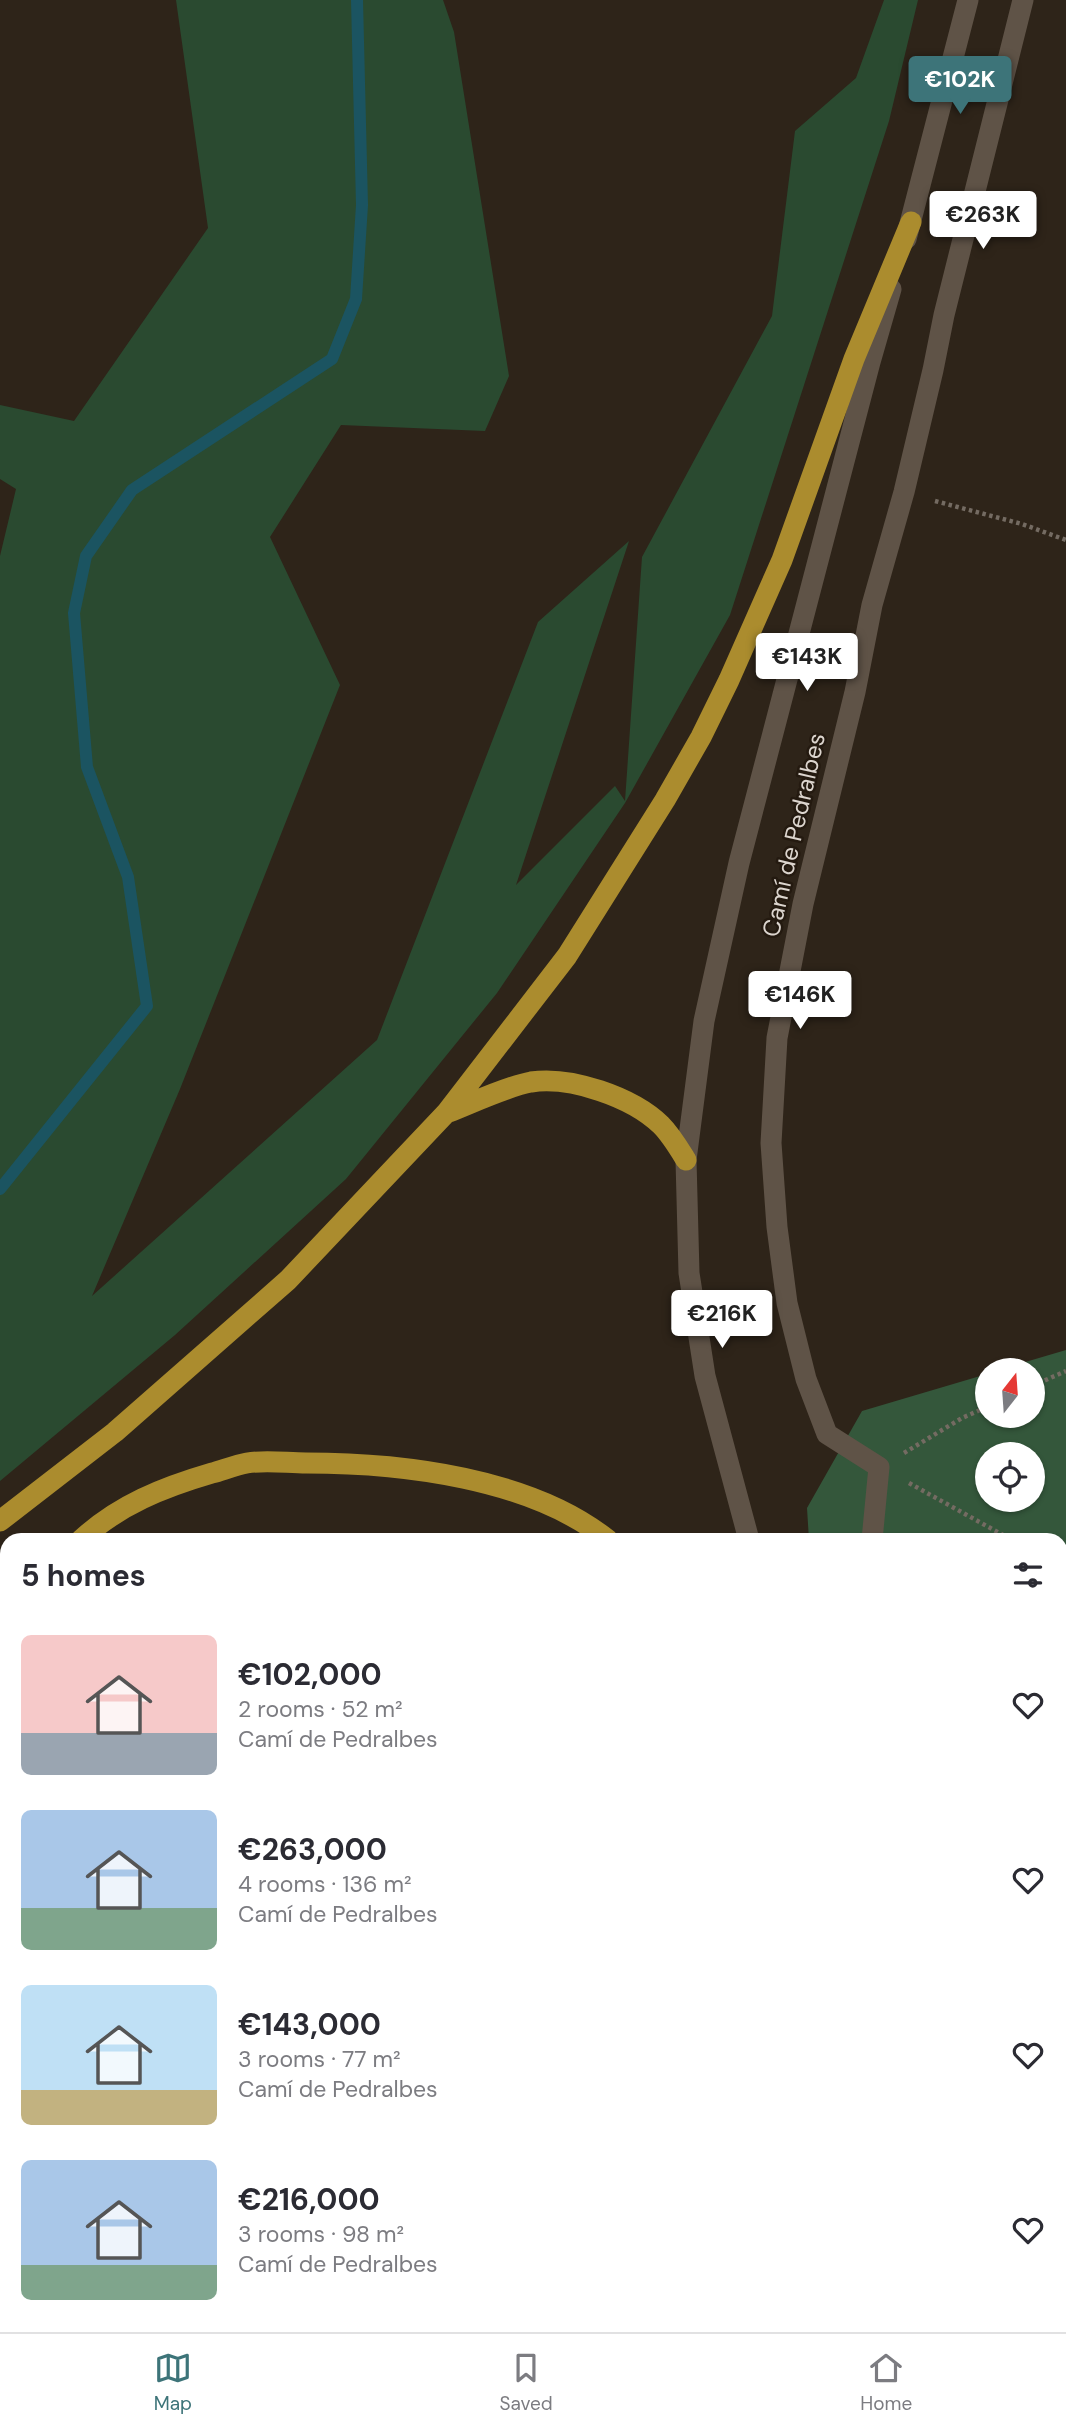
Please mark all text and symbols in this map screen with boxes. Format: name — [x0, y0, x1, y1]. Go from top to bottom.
pin: €102K — [911, 57, 1009, 116]
text: €102K — [925, 64, 995, 94]
pin: €263K — [934, 191, 1032, 251]
text: €263K — [946, 199, 1020, 229]
pin: €143K — [758, 634, 856, 693]
text: €143K — [772, 641, 842, 671]
street label: Camí de Pedralbes — [755, 730, 832, 940]
pin: €146K — [751, 972, 849, 1031]
text: €146K — [764, 979, 836, 1009]
pin: €216K — [673, 1290, 771, 1350]
text: €216K — [687, 1298, 757, 1328]
north arrow — [975, 1358, 1045, 1428]
map controls — [975, 1358, 1045, 1512]
button: locate — [975, 1442, 1045, 1512]
text: 5 homes — [21, 1556, 146, 1595]
icon: filters — [1009, 1556, 1047, 1594]
text: €102,000 — [238, 1655, 382, 1694]
icon: home — [77, 1663, 161, 1747]
icon: heart — [1009, 1686, 1047, 1724]
text: 2 rooms · 52 m² — [238, 1694, 403, 1724]
text: Camí de Pedralbes — [238, 1724, 438, 1754]
text: €263,000 — [238, 1830, 387, 1869]
icon: home — [77, 1838, 161, 1922]
icon: heart — [1009, 1861, 1047, 1899]
text: 4 rooms · 136 m² — [238, 1869, 412, 1899]
text: Camí de Pedralbes — [238, 1899, 438, 1929]
text: €143,000 — [238, 2005, 381, 2044]
icon: home — [77, 2013, 161, 2097]
icon: heart — [1009, 2036, 1047, 2074]
text: 3 rooms · 77 m² — [238, 2044, 401, 2074]
text: Camí de Pedralbes — [238, 2074, 438, 2104]
text: €216,000 — [238, 2180, 380, 2219]
icon: home — [77, 2188, 161, 2272]
icon: heart — [1009, 2211, 1047, 2249]
text: 3 rooms · 98 m² — [238, 2219, 404, 2249]
text: Camí de Pedralbes — [238, 2249, 438, 2279]
tab: Map — [154, 2349, 192, 2416]
tab: Saved — [500, 2349, 553, 2416]
tab: Home — [860, 2349, 912, 2416]

